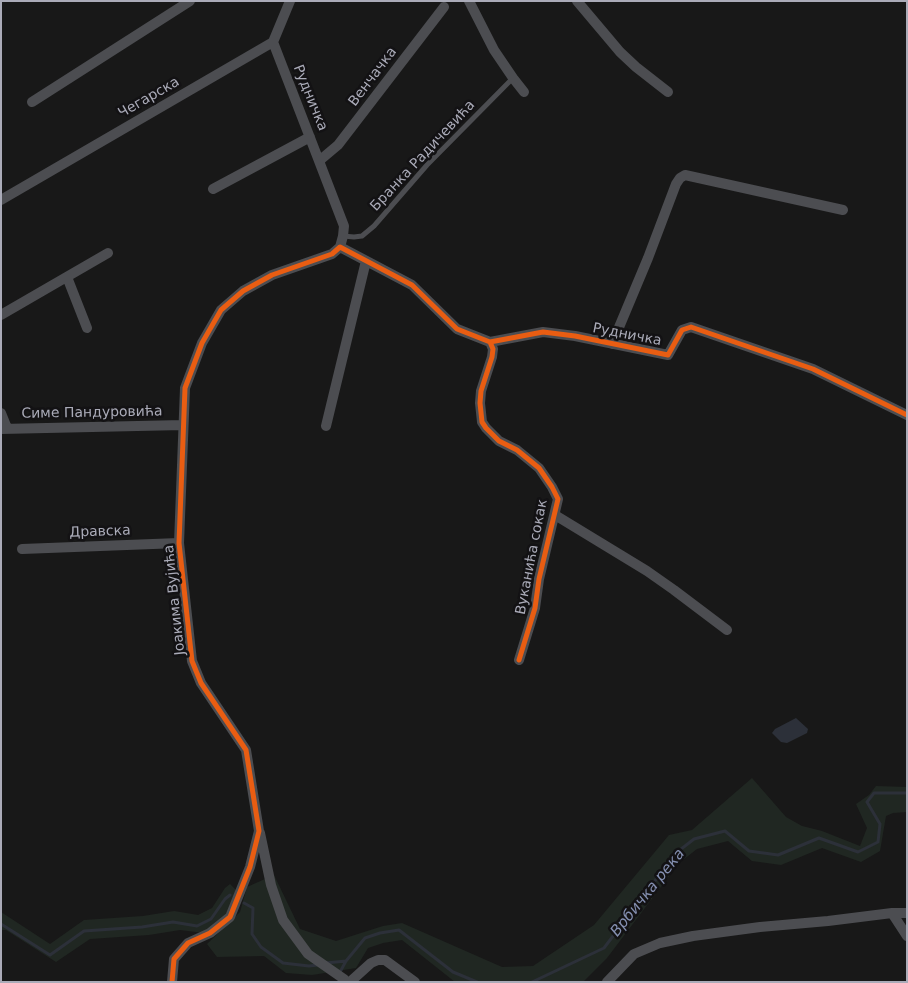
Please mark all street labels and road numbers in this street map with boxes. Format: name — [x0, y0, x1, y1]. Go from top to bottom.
street label: Венчачка — [345, 44, 401, 110]
street label: Рудничка — [289, 62, 331, 134]
street label: Чегарска — [115, 74, 183, 122]
street label: Бранка Радичевића — [367, 97, 479, 215]
street label: Рудничка — [591, 320, 663, 350]
street label: Симе Пандуровића — [21, 403, 163, 423]
street label: Вуканића сокак — [513, 498, 551, 616]
street label: Дравска — [69, 523, 131, 541]
street label: Јоакима Вујића — [161, 544, 189, 656]

